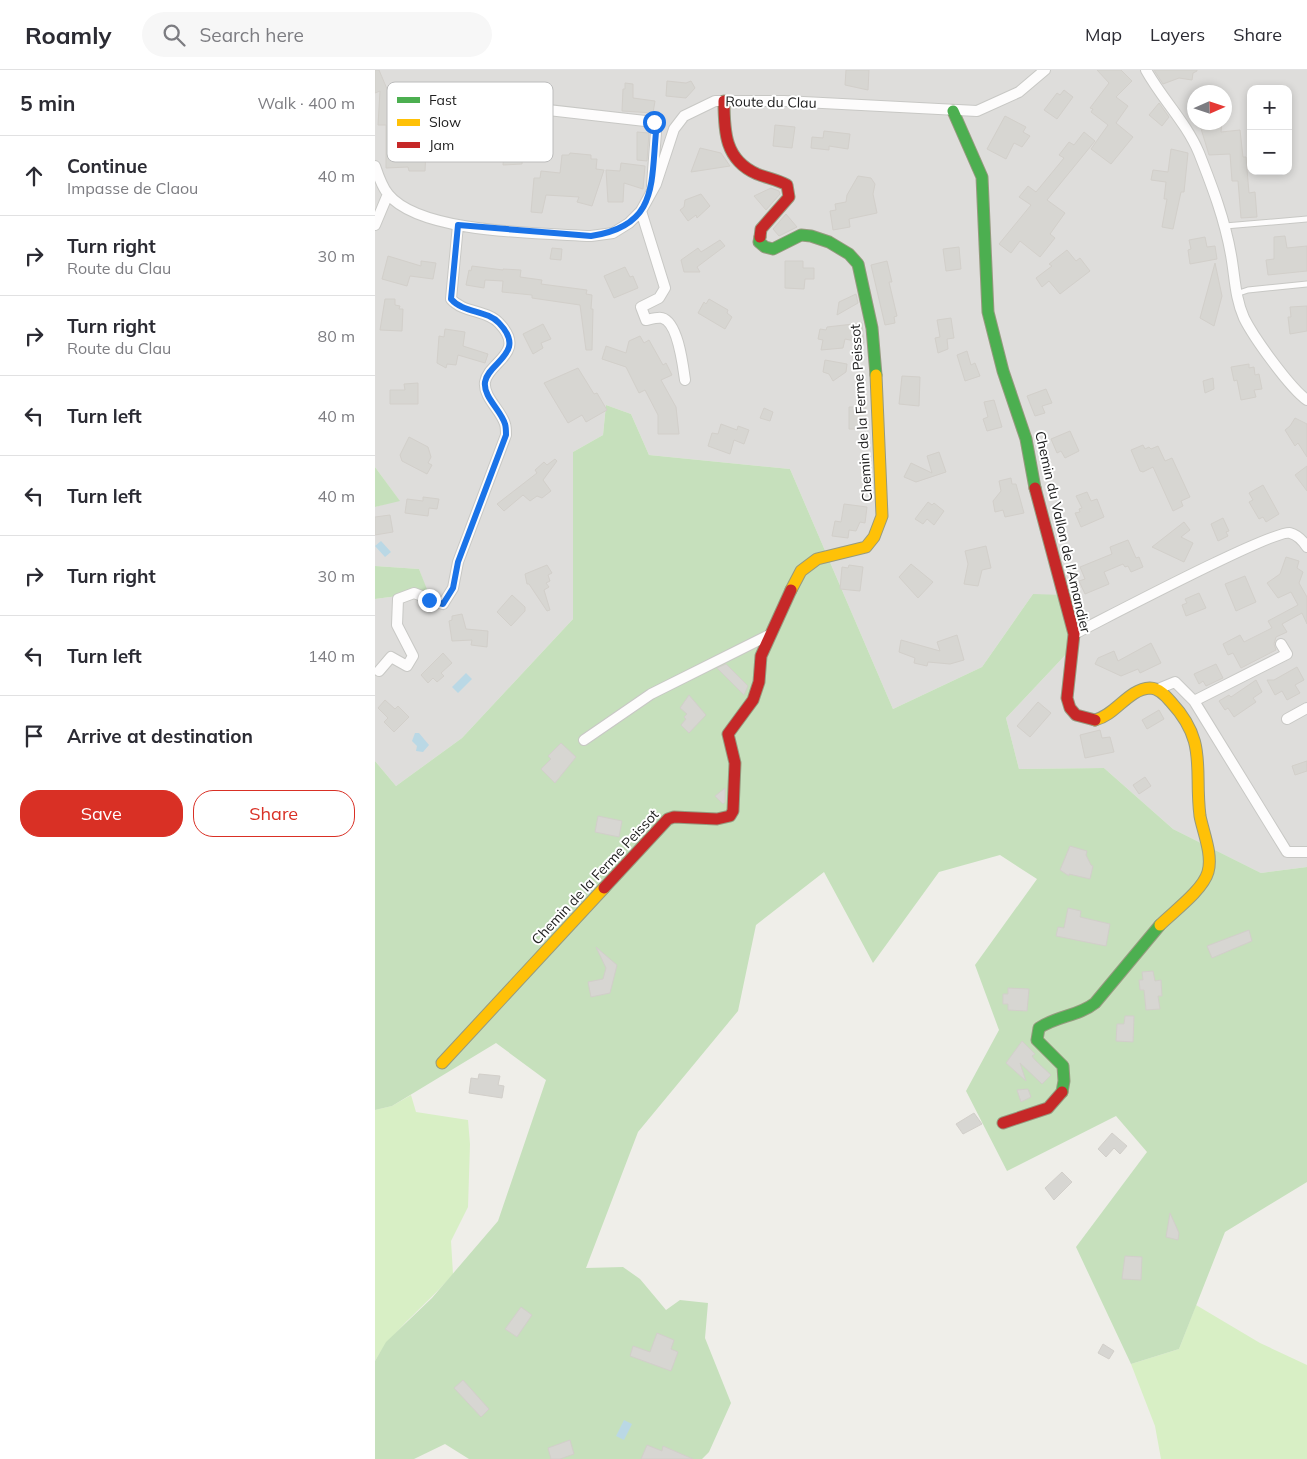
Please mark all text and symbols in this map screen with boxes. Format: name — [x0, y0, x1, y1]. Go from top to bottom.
search box — [142, 12, 492, 57]
text: Roamly — [25, 20, 112, 50]
icon: search — [160, 21, 188, 49]
text: Search here — [200, 23, 304, 47]
text: Map — [1085, 23, 1122, 46]
text: Layers — [1150, 23, 1205, 46]
text: Share — [1233, 23, 1282, 46]
legend — [387, 82, 553, 162]
north arrow — [1187, 85, 1232, 130]
map controls — [1247, 85, 1292, 175]
button: + — [1247, 85, 1292, 130]
text: 5 min — [20, 90, 75, 116]
text: Fast — [429, 91, 457, 109]
street label: Route du Clau — [725, 92, 817, 112]
text: Walk · 400 m — [257, 93, 355, 113]
route start — [643, 111, 666, 134]
text: Slow — [429, 113, 461, 131]
button: − — [1247, 130, 1292, 175]
text: Jam — [429, 136, 454, 154]
text: Continue — [67, 154, 147, 178]
icon: ahead — [20, 162, 48, 190]
text: 40 m — [318, 166, 355, 186]
text: Impasse de Claou — [67, 178, 198, 198]
text: Turn right — [67, 234, 156, 258]
icon: right — [20, 242, 48, 270]
text: 30 m — [318, 246, 355, 266]
text: Route du Clau — [67, 258, 171, 278]
text: Turn right — [67, 314, 156, 338]
icon: right — [20, 322, 48, 350]
street label: Chemin de la Ferme Peissot — [846, 323, 876, 503]
text: 80 m — [318, 326, 355, 346]
text: Route du Clau — [67, 338, 171, 358]
icon: left — [20, 402, 48, 430]
text: Turn left — [67, 404, 142, 428]
text: 40 m — [318, 406, 355, 426]
street label: Chemin du Vallon de l'Amandier — [1031, 429, 1095, 636]
icon: left — [20, 482, 48, 510]
text: Turn left — [67, 484, 142, 508]
text: 40 m — [318, 486, 355, 506]
icon: right — [20, 562, 48, 590]
text: Turn right — [67, 564, 156, 588]
text: 30 m — [318, 566, 355, 586]
route end — [418, 589, 441, 612]
icon: left — [20, 642, 48, 670]
text: Turn left — [67, 644, 142, 668]
text: 140 m — [308, 646, 355, 666]
icon: arrive — [20, 722, 48, 750]
text: Arrive at destination — [67, 724, 253, 748]
button: Save — [20, 790, 183, 837]
button: Share — [193, 790, 355, 837]
street label: Chemin de la Ferme Peissot — [528, 806, 662, 948]

